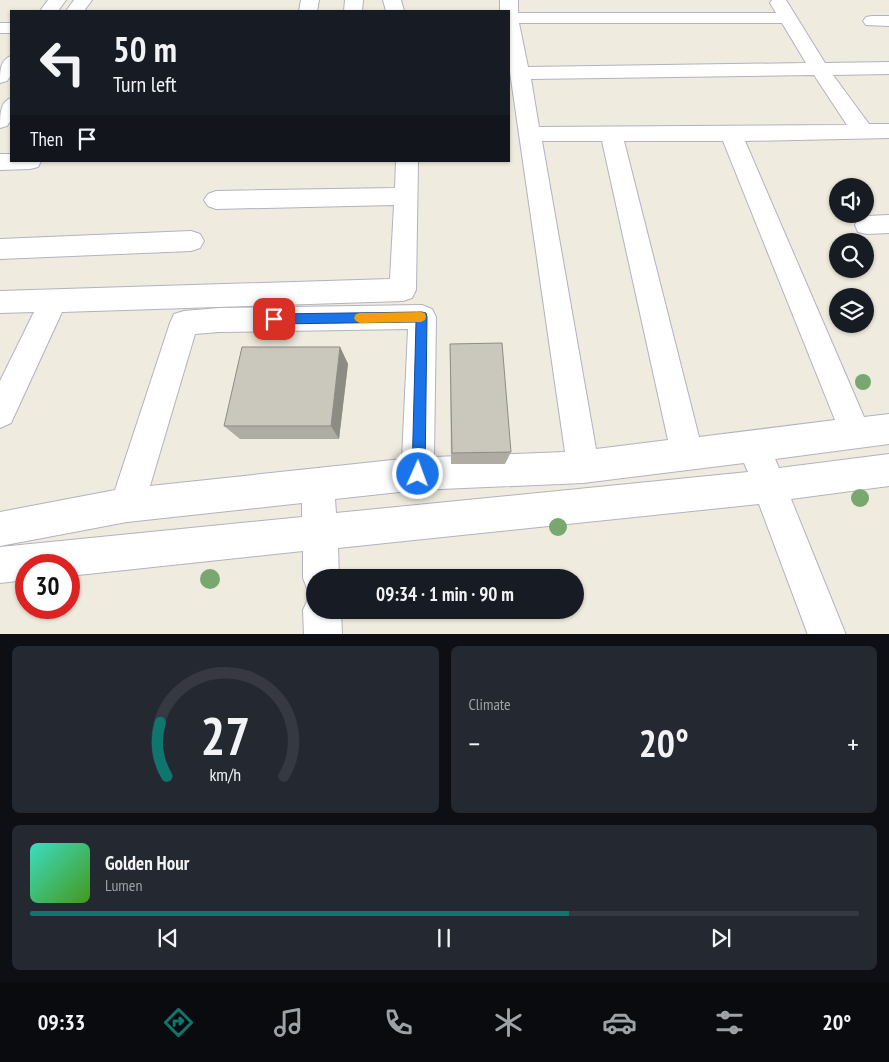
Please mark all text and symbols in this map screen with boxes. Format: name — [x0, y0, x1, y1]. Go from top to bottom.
text: 50 m — [113, 26, 177, 72]
icon: left — [30, 30, 95, 95]
text: Turn left — [113, 70, 177, 98]
icon: arrive — [73, 125, 101, 153]
text: Then — [30, 127, 63, 151]
map controls — [829, 178, 874, 333]
button: sound — [829, 178, 874, 223]
button: search — [829, 233, 874, 278]
button: layers — [829, 288, 874, 333]
pin — [253, 298, 295, 340]
icon: arrive — [260, 305, 288, 333]
position arrow — [391, 447, 443, 499]
speed limit sign: 30 — [15, 554, 80, 619]
text: 09:34 · 1 min · 90 m — [376, 582, 514, 606]
text: Climate — [469, 694, 511, 714]
text: 27 — [200, 702, 250, 769]
text: 20° — [639, 718, 689, 767]
text: − — [469, 725, 480, 762]
text: + — [847, 725, 859, 762]
text: km/h — [209, 763, 241, 786]
text: Golden Hour — [105, 851, 189, 875]
text: Lumen — [105, 875, 142, 895]
icon: previous — [154, 924, 182, 952]
icon: pause — [430, 924, 458, 952]
icon: next — [707, 924, 735, 952]
icon: directions — [161, 1005, 196, 1040]
icon: music — [271, 1005, 306, 1040]
icon: phone — [381, 1005, 416, 1040]
icon: climate — [491, 1005, 526, 1040]
icon: car — [602, 1005, 637, 1040]
icon: filters — [712, 1005, 747, 1040]
text: 09:33 — [38, 1008, 85, 1036]
text: 20° — [822, 1008, 851, 1036]

